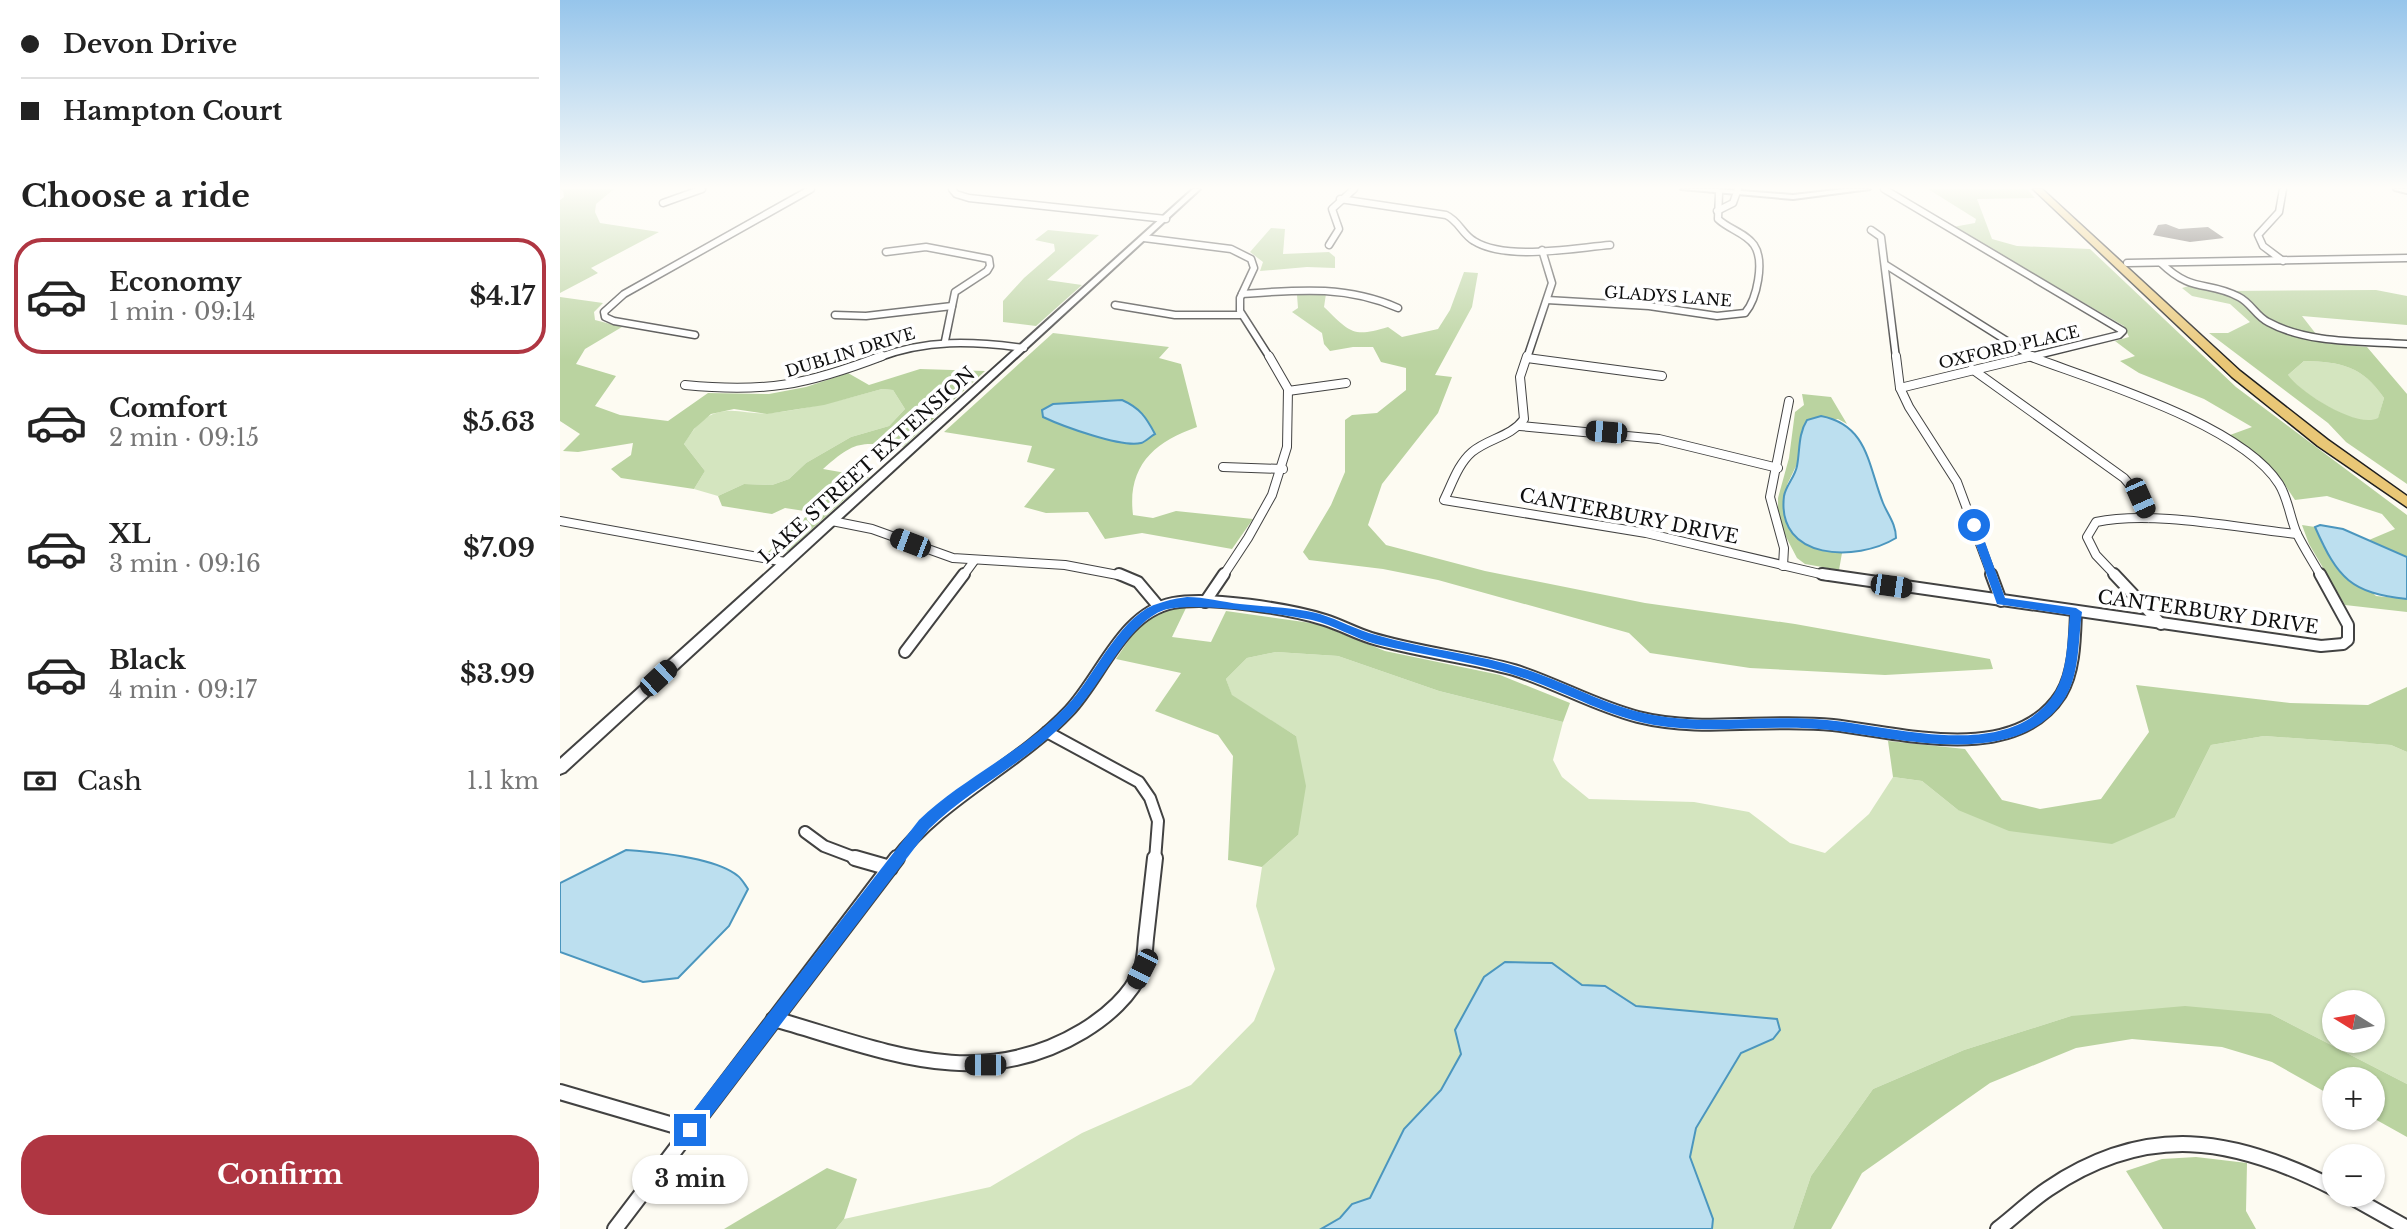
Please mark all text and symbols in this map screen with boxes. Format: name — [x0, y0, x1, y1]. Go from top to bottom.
text: Devon Drive — [63, 28, 237, 60]
text: Hampton Court — [63, 95, 282, 127]
text: Choose a ride — [21, 176, 250, 216]
icon: car — [25, 265, 88, 328]
text: Economy — [109, 266, 242, 298]
text: $4.17 — [469, 280, 535, 312]
street label: GLADYS LANE — [1604, 282, 1732, 310]
text: 1 min · 09:14 — [109, 298, 255, 326]
street label: OXFORD PLACE — [1937, 321, 2081, 373]
street label: DUBLIN DRIVE — [783, 323, 917, 381]
street label: LAKE STREET EXTENSION — [754, 362, 980, 568]
icon: car — [25, 391, 88, 454]
text: Comfort — [109, 392, 227, 424]
text: $5.63 — [462, 406, 535, 438]
car — [1585, 420, 1628, 444]
text: 2 min · 09:15 — [109, 424, 259, 452]
car — [2122, 475, 2159, 521]
street label: CANTERBURY DRIVE — [1517, 483, 1741, 549]
route start — [1958, 509, 1990, 541]
icon: car — [25, 517, 88, 580]
text: XL — [109, 518, 151, 550]
car — [887, 526, 934, 560]
text: $7.09 — [463, 532, 535, 564]
text: 3 min · 09:16 — [109, 550, 261, 578]
car — [1869, 573, 1914, 599]
street label: CANTERBURY DRIVE — [2096, 585, 2320, 639]
icon: car — [25, 643, 88, 706]
text: Black — [109, 644, 186, 676]
car — [636, 656, 681, 700]
text: $3.99 — [460, 658, 535, 690]
text: 4 min · 09:17 — [109, 676, 257, 704]
icon: cash — [21, 762, 59, 800]
text: Cash — [77, 765, 142, 797]
text: 1.1 km — [467, 767, 539, 795]
car — [1124, 946, 1161, 992]
north arrow — [2322, 990, 2385, 1054]
map controls — [2322, 990, 2385, 1207]
car — [965, 1055, 1007, 1076]
button: + — [2322, 1067, 2385, 1130]
route end — [674, 1114, 706, 1146]
button: Confirm — [21, 1135, 539, 1215]
button: − — [2322, 1144, 2385, 1207]
callout: 3 min — [632, 1154, 748, 1204]
text: 3 min — [654, 1165, 726, 1193]

